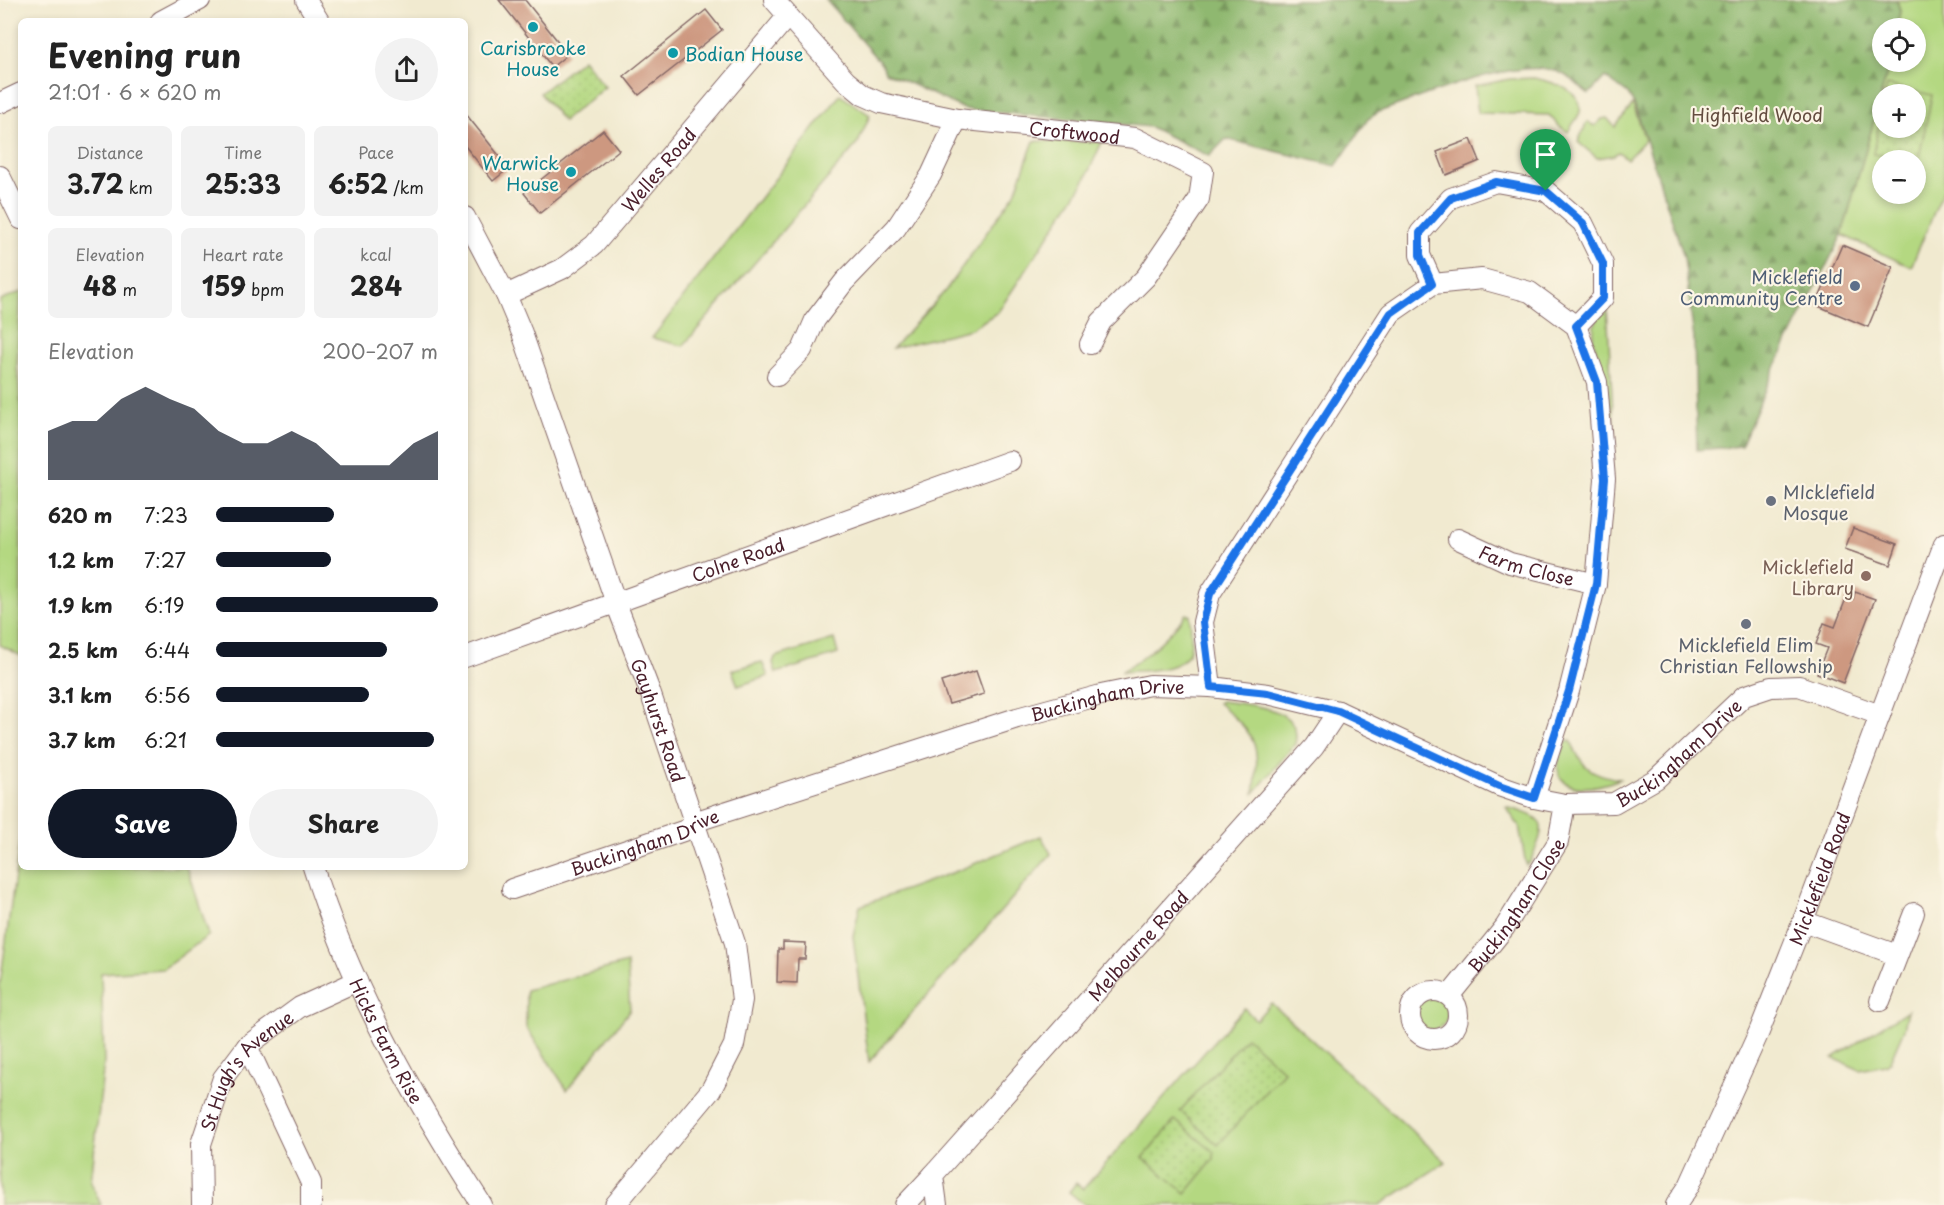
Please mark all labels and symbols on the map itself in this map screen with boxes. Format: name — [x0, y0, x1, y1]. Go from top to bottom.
marker: Carisbrooke House — [526, 20, 540, 34]
place label: Carisbrooke House — [480, 34, 586, 82]
place label: Bodian House — [685, 40, 804, 67]
marker: Bodian House — [666, 46, 680, 60]
park label: Highfield Wood — [1691, 101, 1823, 128]
street label: Croftwood — [1028, 113, 1121, 150]
street label: Welles Road — [614, 121, 702, 217]
pin — [1520, 129, 1571, 191]
place label: Warwick House — [482, 149, 559, 197]
marker: Warwick House — [564, 165, 578, 179]
place label: Micklefield Community Centre — [1680, 263, 1843, 311]
marker: Micklefield Community Centre — [1848, 279, 1862, 293]
place label: MIcklefield Mosque — [1783, 478, 1875, 526]
marker: MIcklefield Mosque — [1764, 494, 1778, 508]
street label: Colne Road — [688, 530, 788, 588]
street label: Farm Close — [1475, 537, 1577, 592]
place label: Micklefield Library — [1762, 553, 1854, 601]
marker: Micklefield Library — [1859, 569, 1873, 583]
marker: Micklefield Elim Christian Fellowship — [1739, 617, 1753, 631]
place label: Micklefield Elim Christian Fellowship — [1659, 631, 1833, 679]
street label: Gayhurst Road — [625, 654, 693, 786]
street label: Buckingham Drive — [1027, 671, 1185, 727]
street label: Buckingham Drive — [1610, 692, 1747, 813]
street label: Buckingham Drive — [567, 801, 722, 882]
street label: Micklefield Road — [1781, 808, 1856, 949]
street label: Buckingham Close — [1460, 832, 1571, 978]
street label: Melbourne Road — [1081, 884, 1194, 1006]
street label: Hicks Farm Rise — [344, 973, 431, 1108]
street label: St Hugh's Avenue — [193, 1003, 299, 1135]

